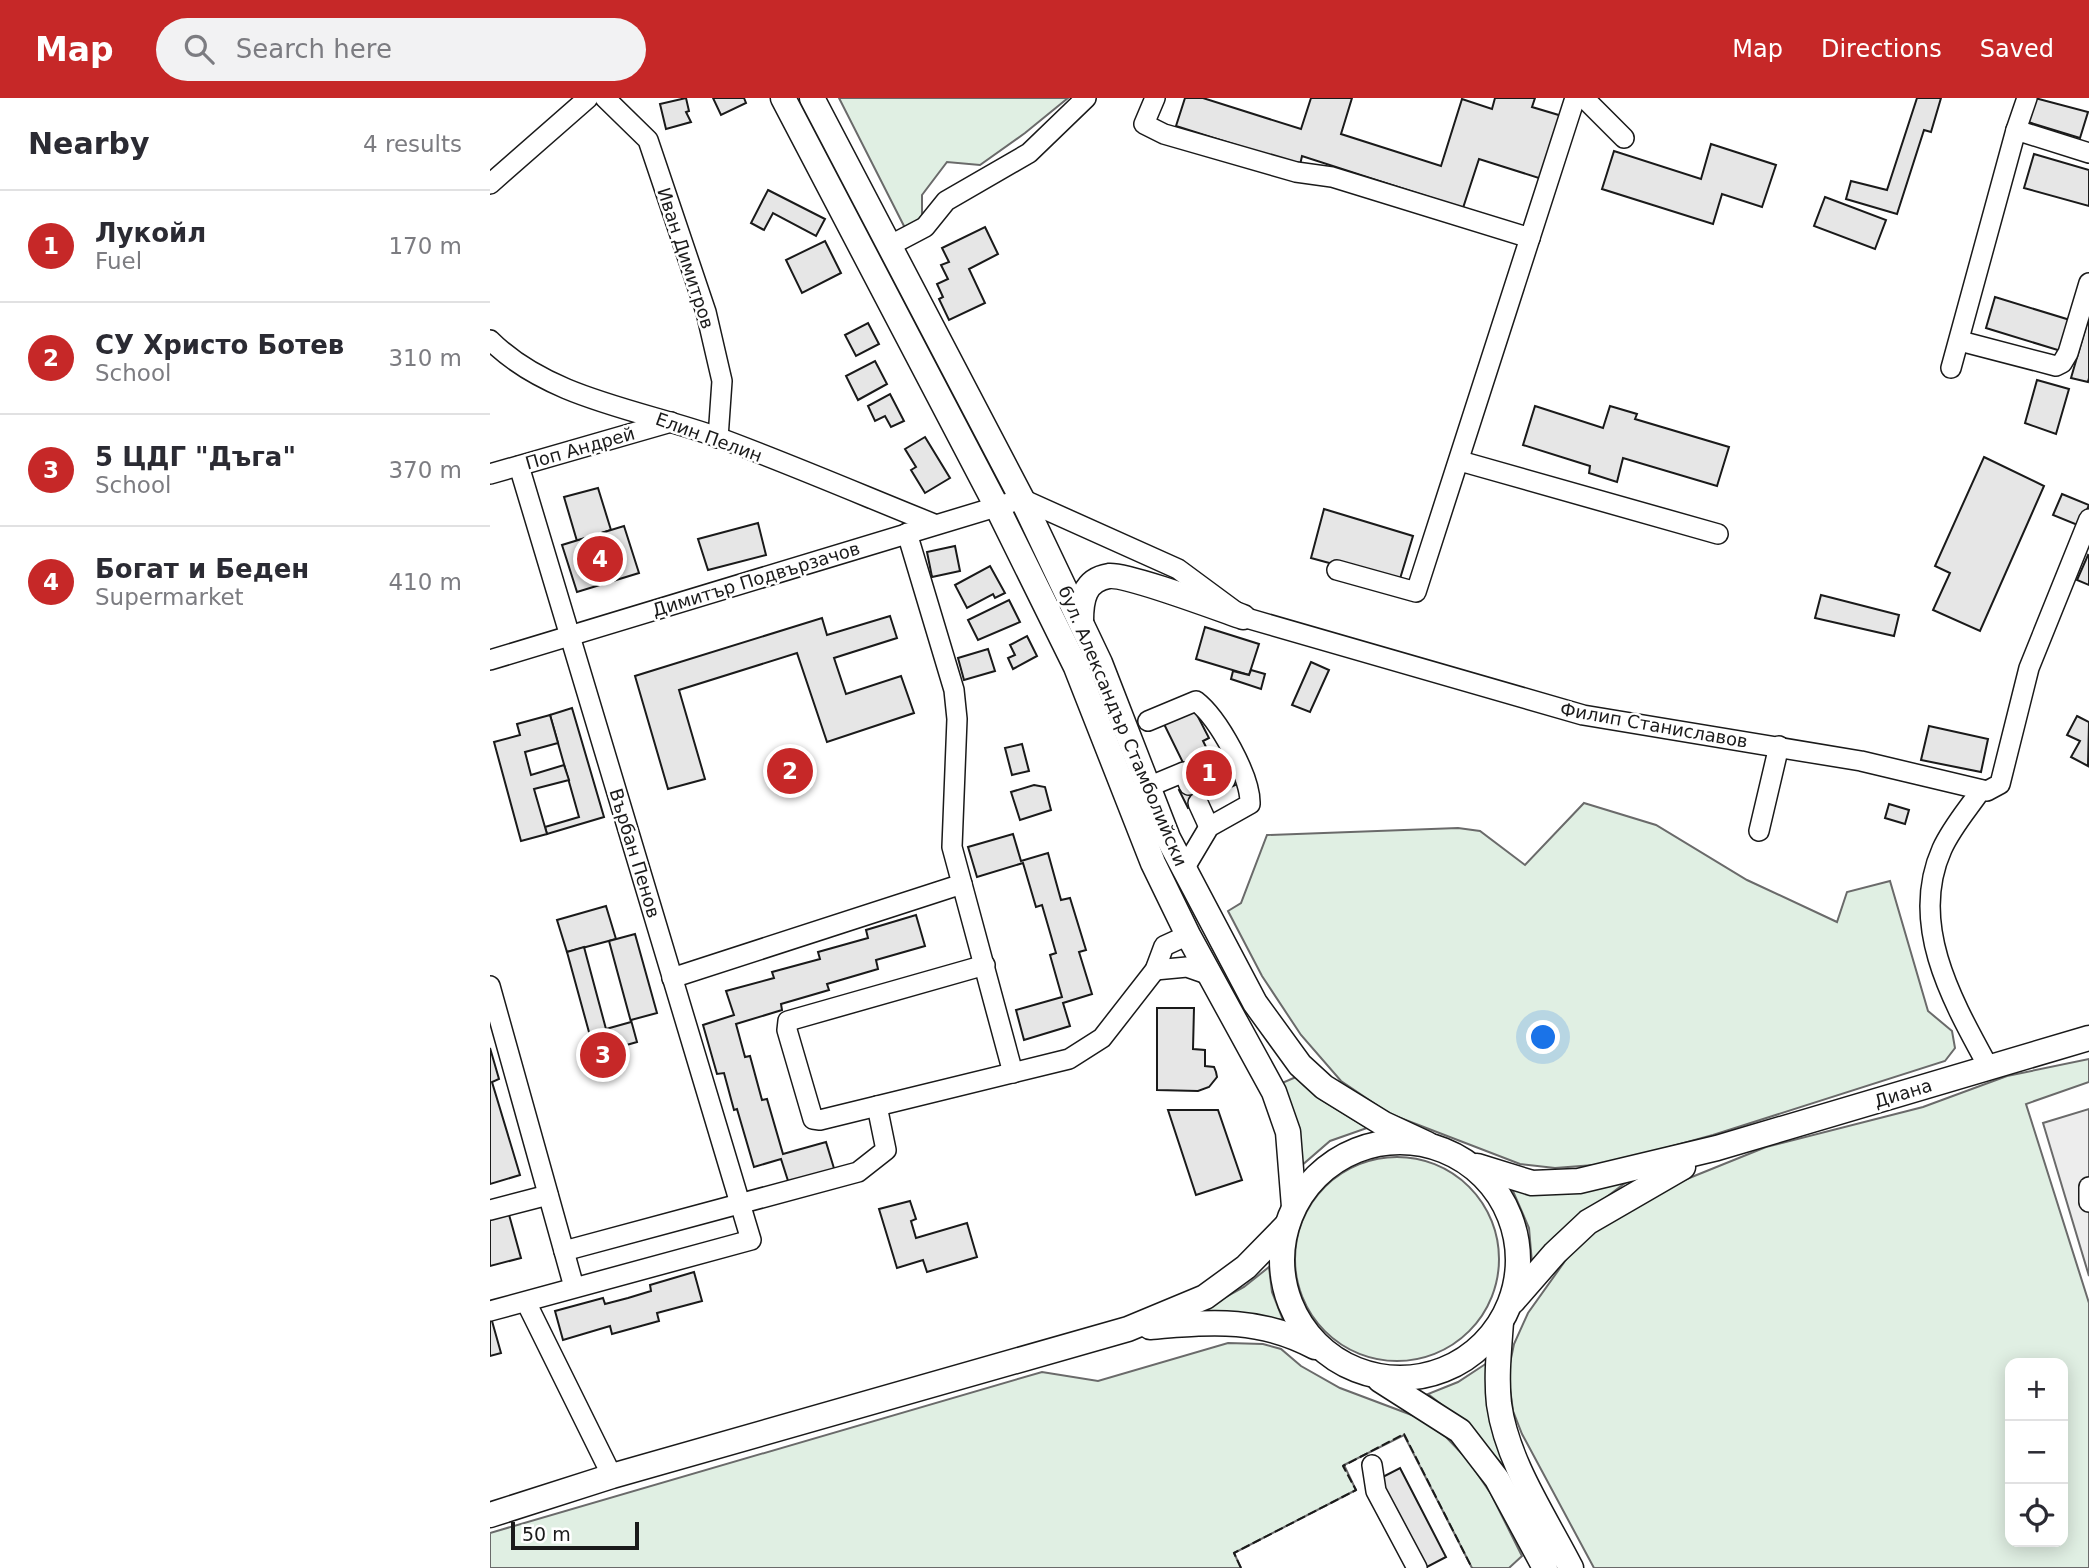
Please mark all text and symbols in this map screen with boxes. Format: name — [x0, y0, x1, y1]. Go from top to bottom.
search box — [156, 18, 646, 81]
text: Map — [35, 30, 114, 69]
icon: search — [180, 30, 218, 68]
text: Search here — [236, 34, 392, 64]
text: Map — [1732, 35, 1783, 63]
text: Directions — [1821, 35, 1942, 63]
text: Saved — [1980, 35, 2054, 63]
text: Nearby — [28, 126, 150, 161]
text: 4 results — [363, 131, 462, 157]
street label: Иван Димитров — [653, 185, 719, 331]
text: Лукойл — [95, 218, 206, 248]
text: 1 — [43, 233, 59, 259]
text: 170 m — [388, 233, 462, 259]
text: Fuel — [95, 248, 142, 274]
text: СУ Христо Ботев — [95, 330, 344, 360]
text: 2 — [43, 345, 59, 371]
text: 310 m — [388, 345, 462, 371]
text: School — [95, 360, 171, 386]
street label: Елин Пелин — [653, 408, 765, 466]
street label: Поп Андрей — [523, 422, 637, 474]
text: 5 ЦДГ "Дъга" — [95, 442, 296, 472]
text: 3 — [43, 457, 59, 483]
text: 370 m — [388, 457, 462, 483]
text: School — [95, 472, 171, 498]
pin: 4 — [577, 533, 623, 585]
street label: Димитър Подвързачов — [650, 537, 862, 621]
text: Богат и Беден — [95, 554, 309, 584]
text: 4 — [43, 569, 59, 595]
text: 410 m — [388, 569, 462, 595]
street label: бул. Александър Стамболийски — [1054, 583, 1192, 869]
text: Supermarket — [95, 584, 244, 610]
street label: Филип Станиславов — [1559, 698, 1749, 752]
pin: 2 — [767, 745, 813, 797]
pin: 1 — [1186, 747, 1232, 799]
street label: Върбан Пенов — [605, 786, 665, 920]
your location — [1526, 1020, 1560, 1054]
pin: 3 — [580, 1029, 626, 1081]
street label: Диана — [1871, 1074, 1935, 1112]
map controls — [2005, 1358, 2068, 1547]
button: + — [2005, 1358, 2068, 1421]
button: − — [2005, 1421, 2068, 1484]
button: locate — [2005, 1484, 2068, 1547]
scale bar — [511, 1519, 639, 1551]
text: 50 m — [522, 1523, 571, 1545]

